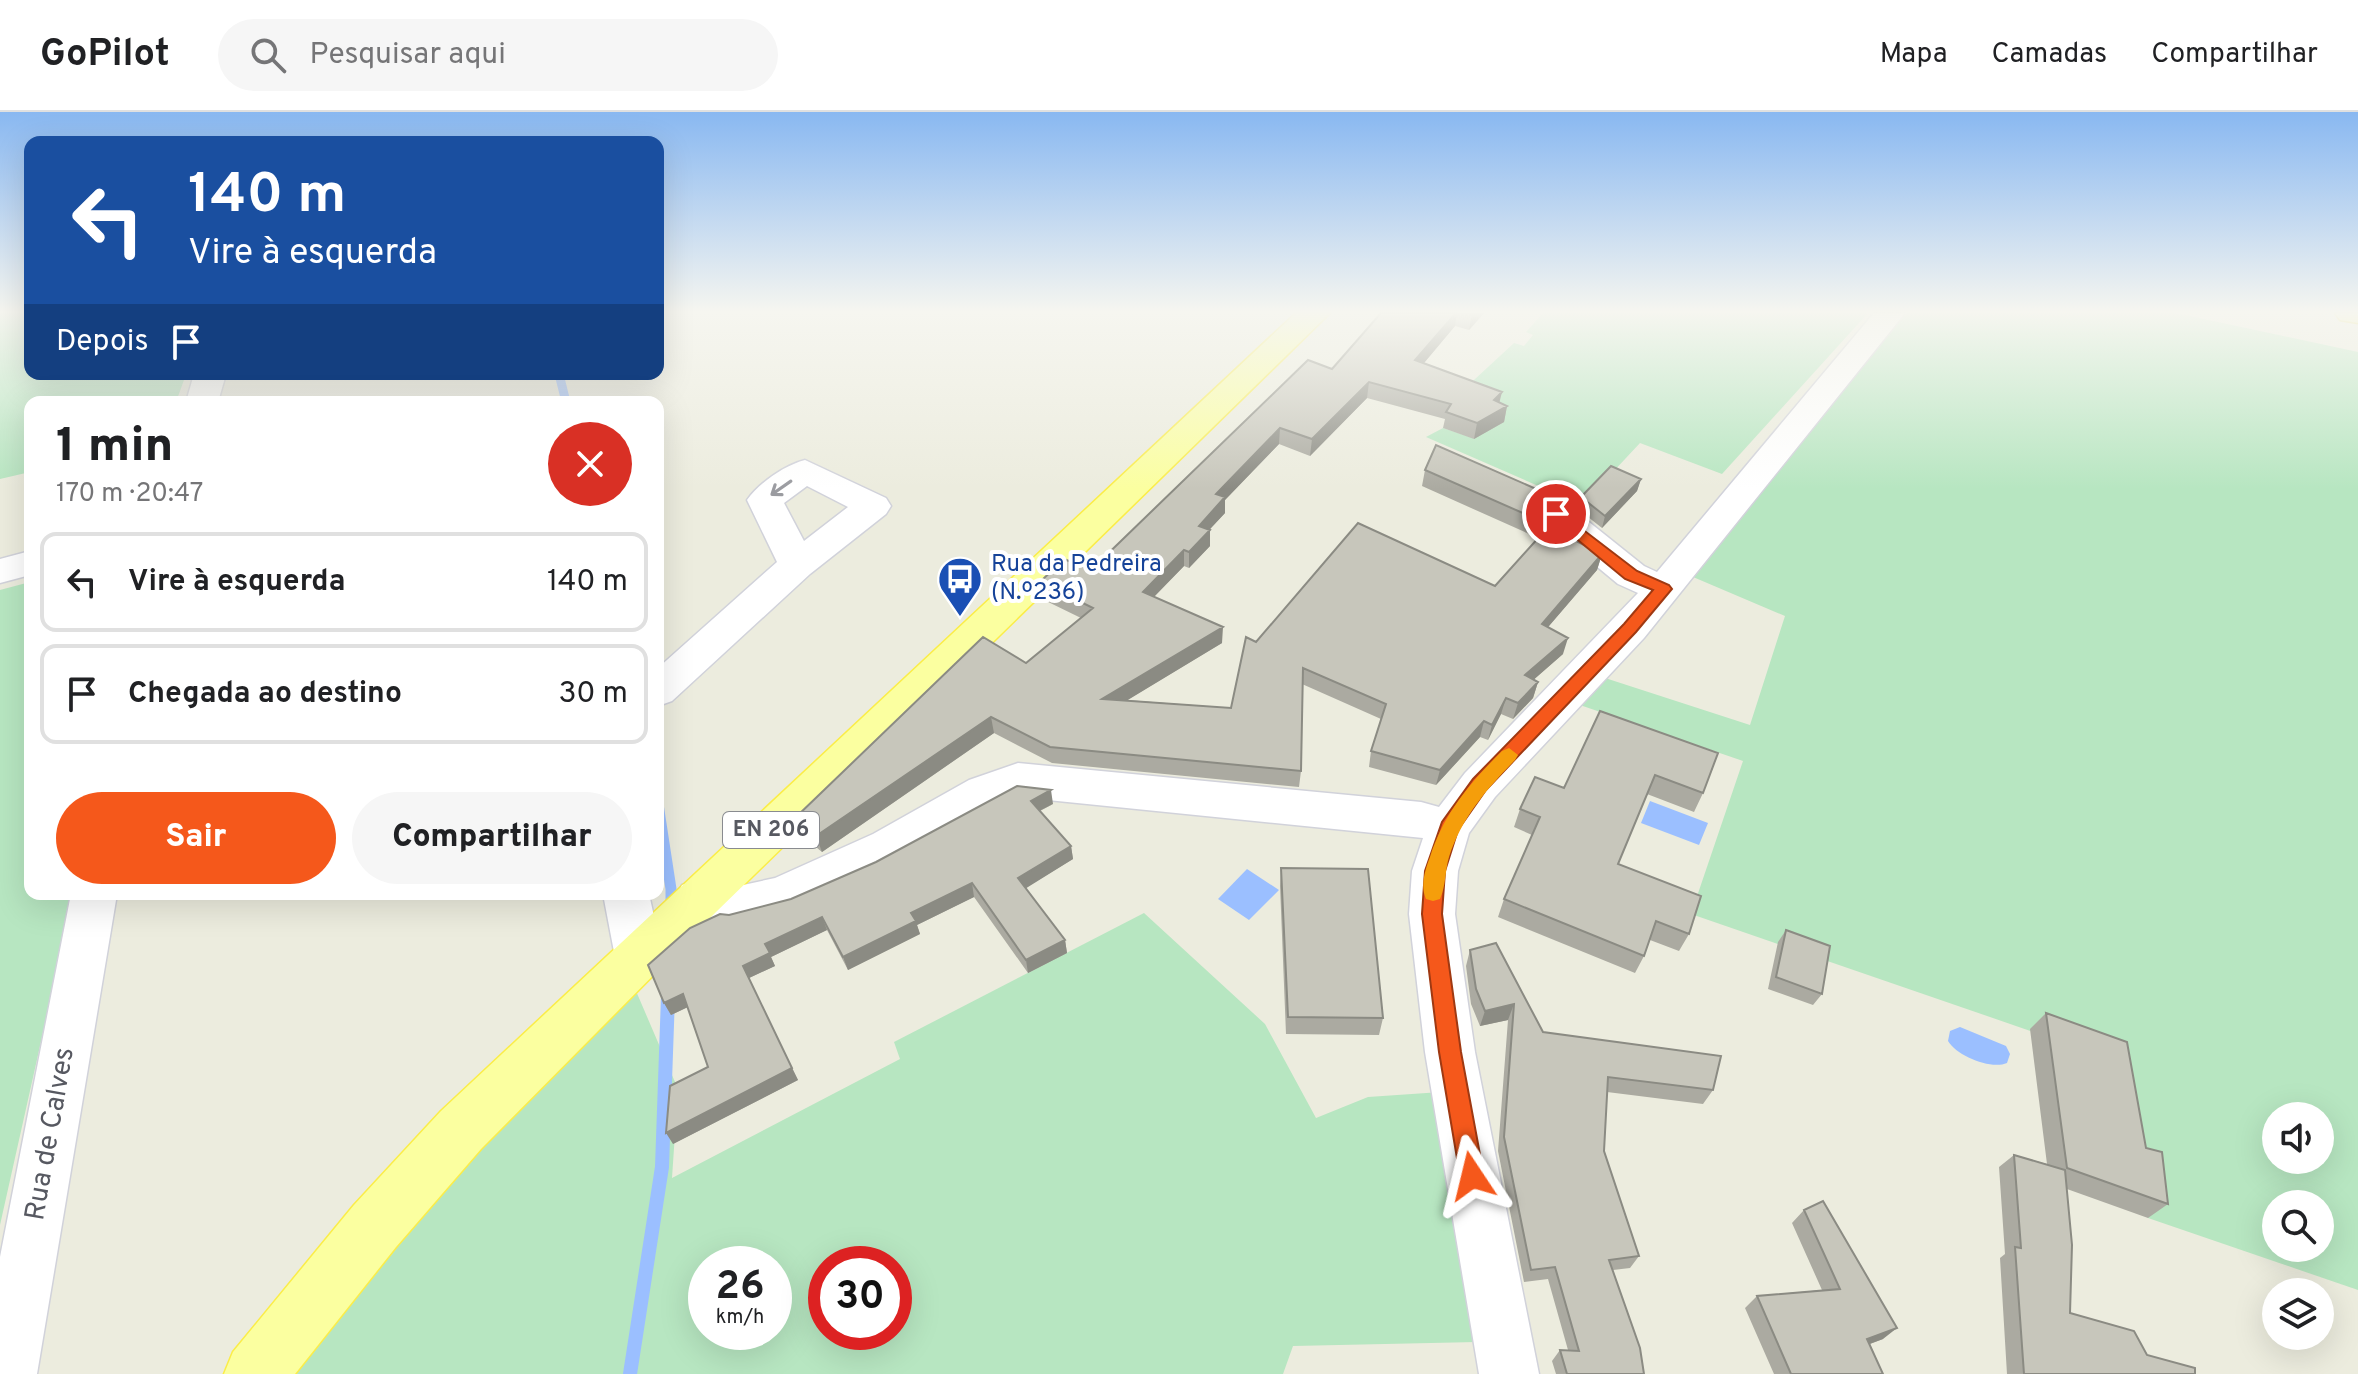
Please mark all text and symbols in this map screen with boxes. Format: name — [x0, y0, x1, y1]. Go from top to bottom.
search box — [218, 19, 778, 91]
text: GoPilot — [40, 31, 170, 80]
icon: search — [246, 33, 290, 77]
text: Pesquisar aqui — [310, 37, 506, 74]
text: Mapa — [1880, 37, 1947, 73]
text: Camadas — [1991, 37, 2107, 73]
text: Compartilhar — [2151, 37, 2318, 73]
text: 140 m — [188, 162, 346, 232]
icon: left — [56, 168, 160, 272]
text: Vire à esquerda — [188, 231, 437, 277]
icon: arrive — [164, 320, 208, 364]
text: Depois — [56, 324, 148, 361]
text: 1 min — [56, 418, 173, 478]
button: close — [548, 422, 632, 506]
text: 170 m · 20:47 — [56, 478, 203, 511]
one-way arrow — [770, 480, 792, 496]
pin — [1522, 480, 1590, 548]
icon: arrive — [1534, 492, 1578, 536]
place label: Rua da Pedreira (N.º236) — [991, 550, 1162, 608]
bus stop icon: Rua da Pedreira (N.º236) — [936, 555, 984, 618]
icon: left — [60, 560, 104, 604]
text: Vire à esquerda — [128, 564, 345, 601]
text: 140 m — [547, 564, 628, 601]
icon: arrive — [60, 672, 104, 716]
text: Chegada ao destino — [128, 676, 402, 713]
text: 30 m — [559, 676, 628, 713]
button: Sair — [56, 792, 336, 884]
button: Compartilhar — [352, 792, 632, 884]
road number: EN 206 — [723, 812, 819, 848]
street label: Rua de Calves — [18, 1045, 84, 1223]
map controls — [2262, 1102, 2334, 1350]
button: sound — [2262, 1102, 2334, 1174]
position arrow — [1430, 1134, 1514, 1218]
button: search — [2262, 1190, 2334, 1262]
speed limit sign: 30 — [808, 1246, 912, 1350]
text: 26 — [715, 1263, 765, 1313]
button: layers — [2262, 1278, 2334, 1350]
text: km/h — [716, 1305, 764, 1331]

